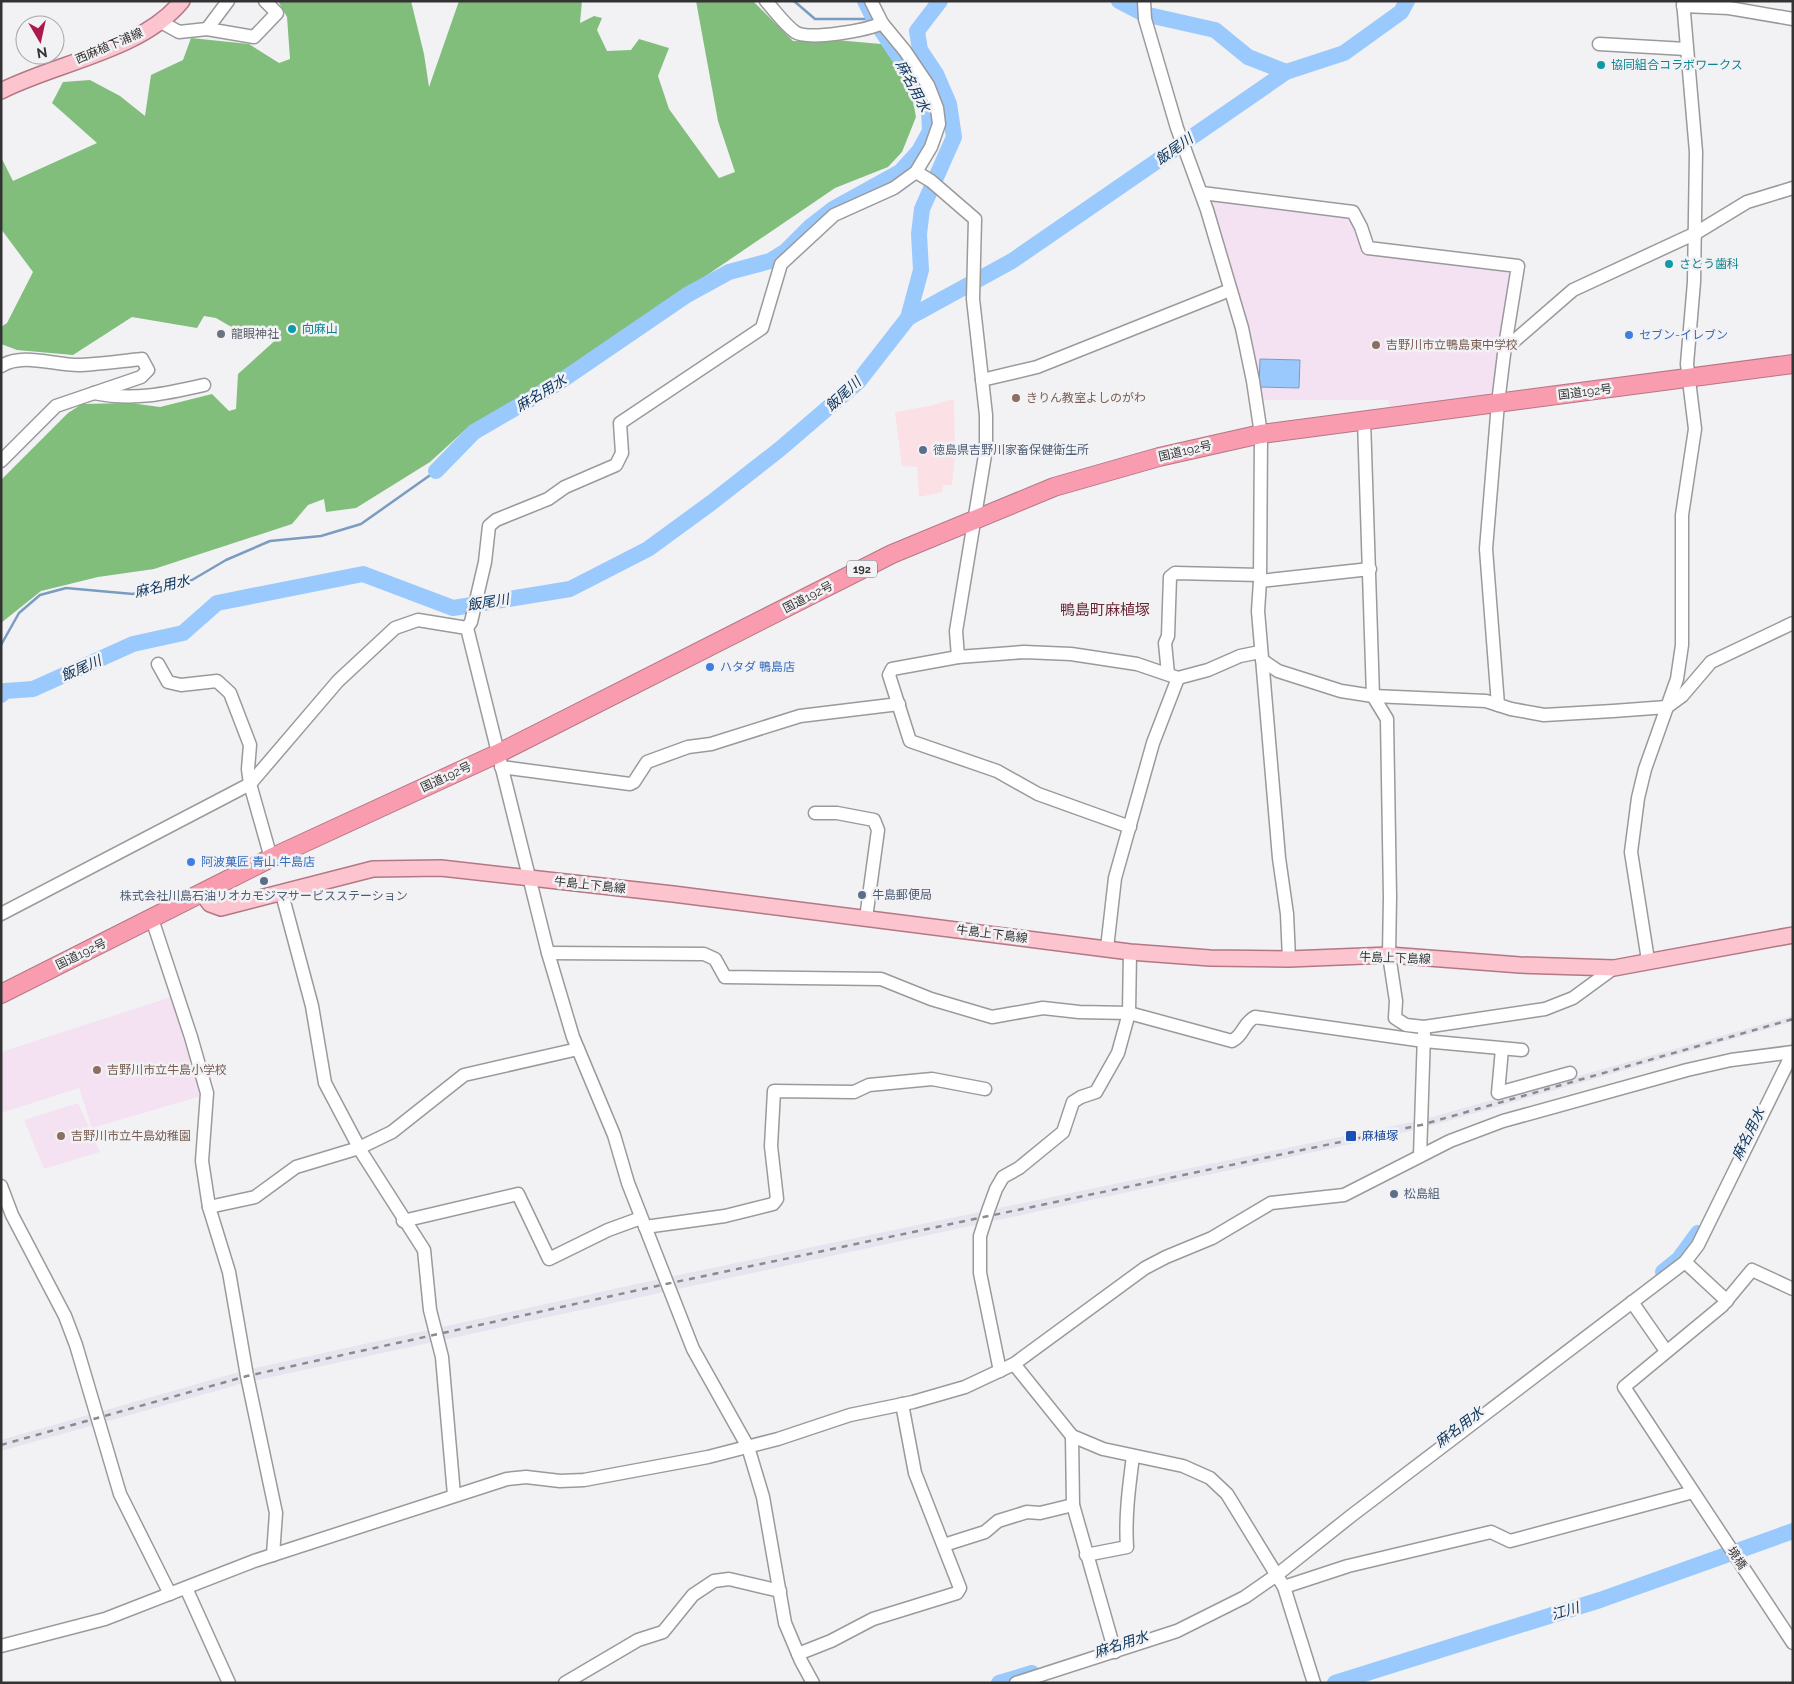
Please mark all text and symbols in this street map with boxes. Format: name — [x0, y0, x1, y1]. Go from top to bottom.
north arrow — [15, 15, 65, 65]
street label: 西麻植下浦線 — [73, 25, 145, 67]
text: N — [36, 44, 49, 62]
water label: 麻名用水 — [893, 58, 934, 116]
place label: 協同組合コラボワークス — [1611, 58, 1743, 72]
marker: 協同組合コラボワークス — [1595, 59, 1607, 71]
water label: 飯尾川 — [1152, 129, 1197, 168]
place label: さとう歯科 — [1679, 257, 1739, 271]
marker: さとう歯科 — [1663, 258, 1675, 270]
place label: 向麻山 — [302, 322, 338, 336]
marker: 向麻山 — [286, 323, 298, 335]
place label: 龍眼神社 — [231, 327, 279, 341]
marker: 龍眼神社 — [215, 328, 227, 340]
place label: セブン-イレブン — [1639, 328, 1728, 342]
marker: セブン-イレブン — [1623, 329, 1635, 341]
place label: 吉野川市立鴨島東中学校 — [1386, 338, 1518, 352]
marker: 吉野川市立鴨島東中学校 — [1370, 339, 1382, 351]
water label: 麻名用水 — [513, 371, 571, 414]
water label: 飯尾川 — [822, 372, 865, 414]
street label: 国道192号 — [1557, 382, 1613, 402]
place label: きりん教室よしのがわ — [1026, 391, 1146, 405]
marker: きりん教室よしのがわ — [1010, 392, 1022, 404]
street label: 国道192号 — [1157, 438, 1213, 464]
place label: 徳島県吉野川家畜保健衛生所 — [933, 443, 1089, 457]
marker: 徳島県吉野川家畜保健衛生所 — [917, 444, 929, 456]
road number: 192 — [847, 560, 877, 578]
water label: 麻名用水 — [133, 571, 193, 600]
street label: 国道192号 — [781, 578, 835, 616]
water label: 飯尾川 — [466, 591, 512, 613]
district label: 鴨島町麻植塚 — [1060, 601, 1150, 619]
water label: 飯尾川 — [59, 651, 105, 684]
place label: ハタダ 鴨島店 — [720, 660, 795, 674]
marker: ハタダ 鴨島店 — [704, 661, 716, 673]
street label: 国道192号 — [418, 759, 474, 795]
place label: 阿波菓匠 青山 牛島店 — [201, 855, 315, 869]
marker: 阿波菓匠 青山 牛島店 — [185, 856, 197, 868]
street label: 牛島上下島線 — [553, 874, 627, 896]
marker: 株式会社川島石油リオカモジマサービスステーション — [258, 875, 270, 887]
place label: 牛島郵便局 — [872, 888, 932, 902]
place label: 株式会社川島石油リオカモジマサービスステーション — [120, 889, 408, 903]
marker: 牛島郵便局 — [856, 889, 868, 901]
street label: 牛島上下島線 — [955, 923, 1029, 945]
street label: 国道192号 — [53, 936, 109, 972]
street label: 牛島上下島線 — [1359, 950, 1431, 966]
place label: 吉野川市立牛島小学校 — [107, 1063, 227, 1077]
marker: 吉野川市立牛島小学校 — [91, 1064, 103, 1076]
water label: 麻名用水 — [1729, 1104, 1768, 1163]
place label: 吉野川市立牛島幼稚園 — [71, 1129, 191, 1143]
marker: 麻植塚 — [1344, 1129, 1358, 1143]
place label: 麻植塚 — [1362, 1129, 1398, 1143]
marker: 吉野川市立牛島幼稚園 — [55, 1130, 67, 1142]
place label: 松島組 — [1404, 1187, 1440, 1201]
marker: 松島組 — [1388, 1188, 1400, 1200]
water label: 麻名用水 — [1432, 1403, 1488, 1450]
street label: 境橋 — [1725, 1544, 1749, 1572]
water label: 江川 — [1549, 1599, 1583, 1623]
water label: 麻名用水 — [1092, 1627, 1152, 1660]

